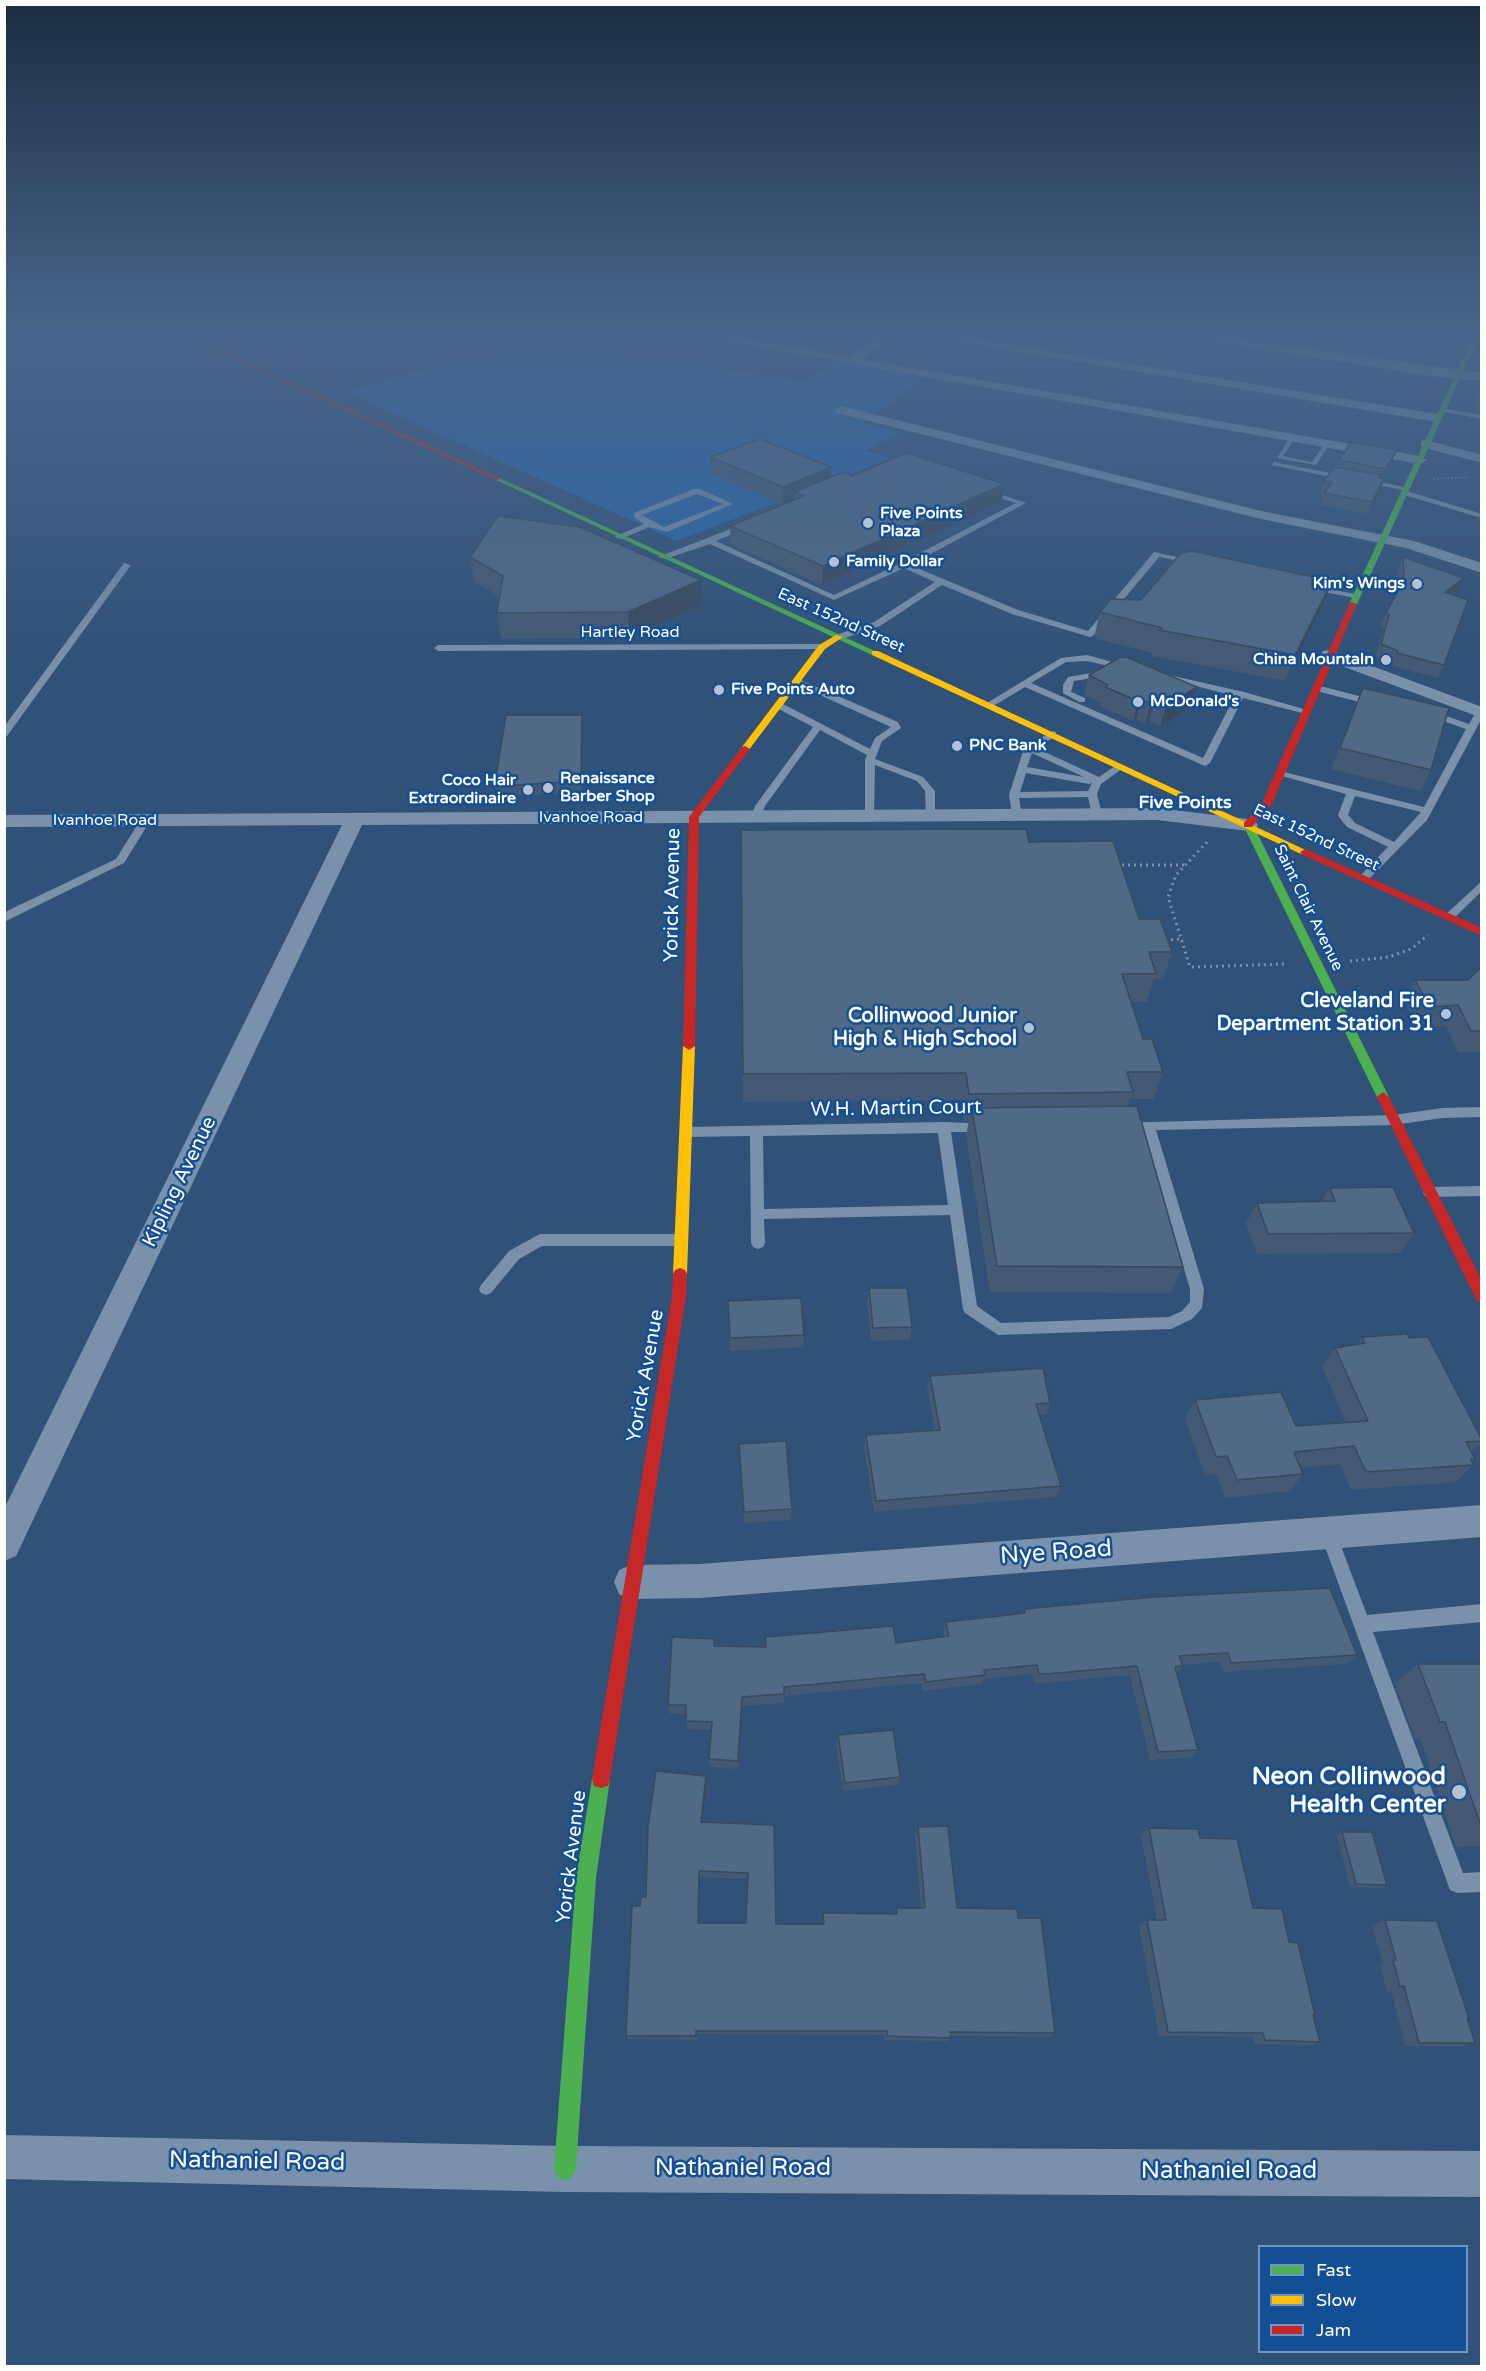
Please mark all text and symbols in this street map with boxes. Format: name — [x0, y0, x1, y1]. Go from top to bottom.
place label: Five Points Plaza — [880, 504, 963, 542]
marker: Five Points Plaza — [861, 516, 875, 530]
place label: Family Dollar — [846, 552, 943, 572]
marker: Family Dollar — [827, 555, 841, 569]
place label: Kim's Wings — [1313, 574, 1405, 594]
marker: Kim's Wings — [1410, 577, 1424, 591]
street label: East 152nd Street — [775, 584, 907, 658]
street label: Hartley Road — [580, 623, 680, 643]
place label: China MountaIn — [1253, 650, 1374, 670]
marker: China MountaIn — [1379, 653, 1393, 667]
place label: Five Points Auto — [731, 680, 855, 700]
marker: Five Points Auto — [712, 683, 726, 697]
place label: McDonald's — [1150, 692, 1239, 712]
marker: McDonald's — [1131, 695, 1145, 709]
place label: PNC Bank — [969, 736, 1046, 756]
marker: PNC Bank — [950, 739, 964, 753]
place label: Renaissance Barber Shop — [560, 769, 655, 807]
place label: Coco Hair Extraordinaire — [409, 771, 516, 809]
marker: Renaissance Barber Shop — [541, 781, 555, 795]
marker: Coco Hair Extraordinaire — [521, 783, 535, 797]
district label: Five Points — [1138, 792, 1232, 814]
street label: East 152nd Street — [1250, 800, 1382, 876]
street label: Ivanhoe Road — [539, 808, 643, 828]
street label: Ivanhoe Road — [53, 811, 157, 831]
street label: Yorick Avenue — [660, 828, 686, 962]
street label: Saint Clair Avenue — [1269, 842, 1347, 974]
place label: Cleveland Fire Department Station 31 — [1217, 990, 1434, 1037]
place label: Collinwood Junior High & High School — [833, 1005, 1017, 1052]
marker: Cleveland Fire Department Station 31 — [1439, 1007, 1453, 1021]
marker: Collinwood Junior High & High School — [1022, 1021, 1036, 1035]
street label: W.H. Martin Court — [810, 1096, 982, 1122]
street label: Kipling Avenue — [138, 1113, 222, 1251]
street label: Yorick Avenue — [623, 1308, 669, 1444]
street label: Nye Road — [999, 1535, 1113, 1571]
place label: Neon Collinwood Health Center — [1252, 1764, 1446, 1820]
marker: Neon Collinwood Health Center — [1450, 1783, 1468, 1801]
street label: Yorick Avenue — [552, 1789, 592, 1925]
street label: Nathaniel Road — [169, 2146, 345, 2178]
street label: Nathaniel Road — [655, 2155, 831, 2183]
street label: Nathaniel Road — [1141, 2158, 1317, 2186]
legend — [1258, 2245, 1468, 2353]
text: Fast — [1316, 2259, 1351, 2281]
text: Slow — [1316, 2289, 1357, 2311]
text: Jam — [1316, 2319, 1351, 2341]

